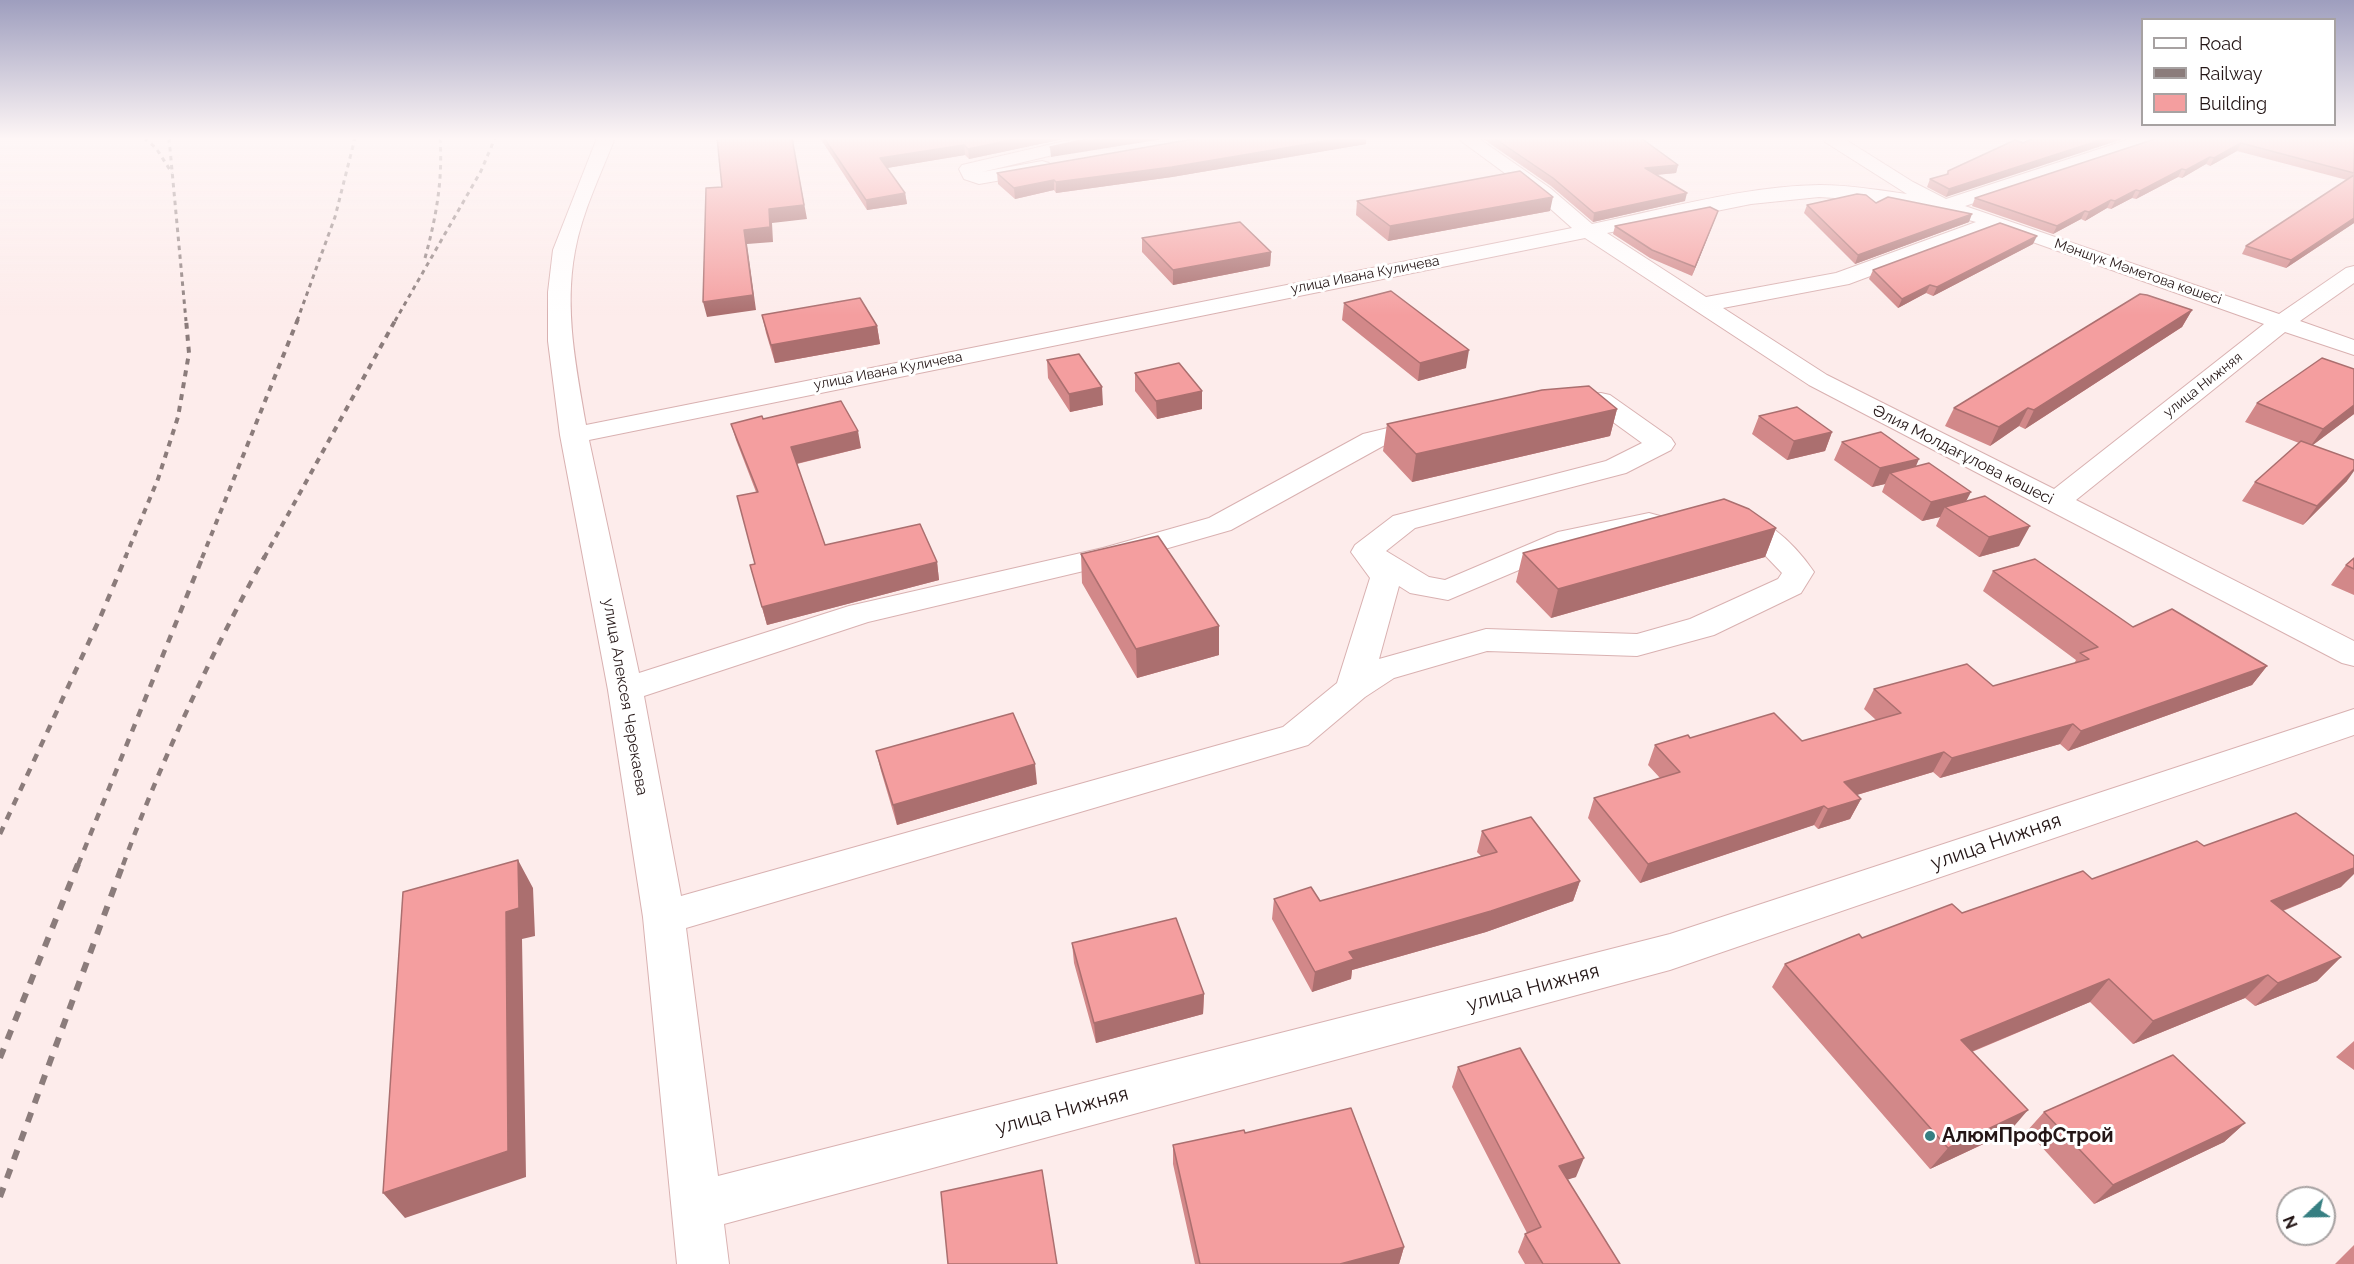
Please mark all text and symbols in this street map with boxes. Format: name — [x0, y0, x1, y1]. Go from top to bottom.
legend — [2141, 18, 2336, 126]
text: Road — [2199, 33, 2242, 54]
text: Railway — [2199, 63, 2263, 84]
text: Building — [2199, 93, 2267, 114]
street label: Мәншүк Мәметова көшесі — [2052, 235, 2224, 309]
street label: улица Ивана Куличева — [1289, 252, 1441, 298]
street label: улица Ивана Куличева — [812, 348, 964, 394]
street label: улица Нижняя — [2160, 349, 2246, 421]
street label: Әлия Молдағұлова көшесі — [1869, 401, 2057, 509]
street label: улица Алексея Черекаева — [598, 597, 652, 797]
street label: улица Нижняя — [1928, 808, 2064, 876]
street label: улица Нижняя — [1464, 959, 1602, 1017]
street label: улица Нижняя — [993, 1082, 1131, 1140]
place label: АлюмПрофСтрой — [1942, 1124, 2113, 1148]
marker: АлюмПрофСтрой — [1923, 1129, 1937, 1143]
north arrow — [2276, 1186, 2336, 1246]
text: N — [2280, 1213, 2302, 1231]

